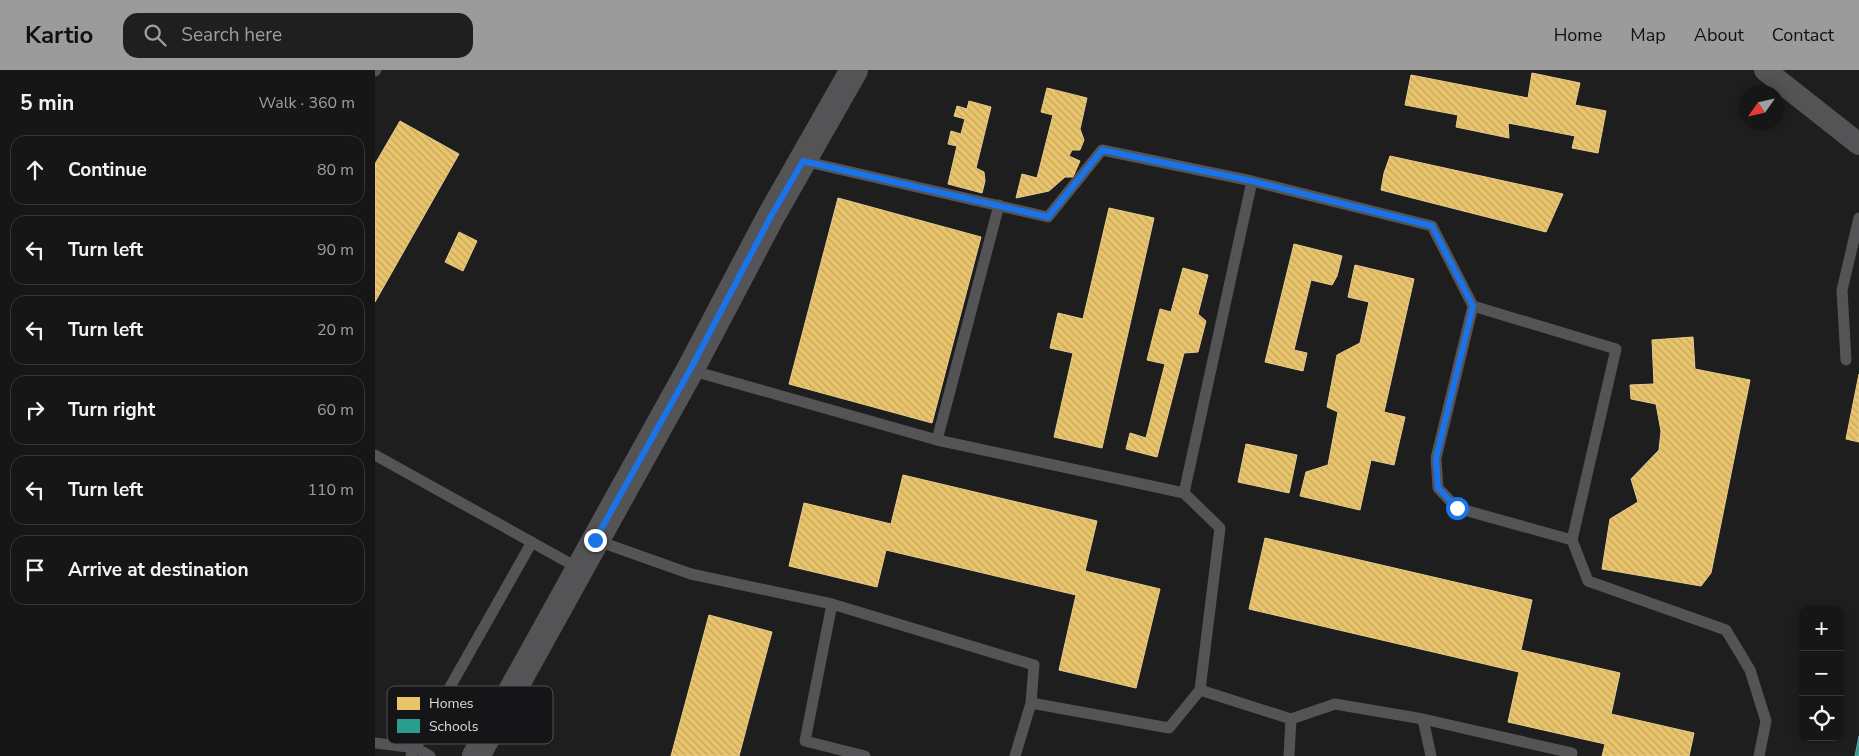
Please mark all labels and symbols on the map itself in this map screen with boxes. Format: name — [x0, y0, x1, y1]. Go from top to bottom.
north arrow — [1739, 85, 1784, 130]
route start — [1446, 497, 1469, 520]
route end — [584, 529, 607, 552]
legend — [387, 686, 553, 744]
text: Homes — [429, 694, 474, 713]
text: Schools — [429, 717, 479, 736]

